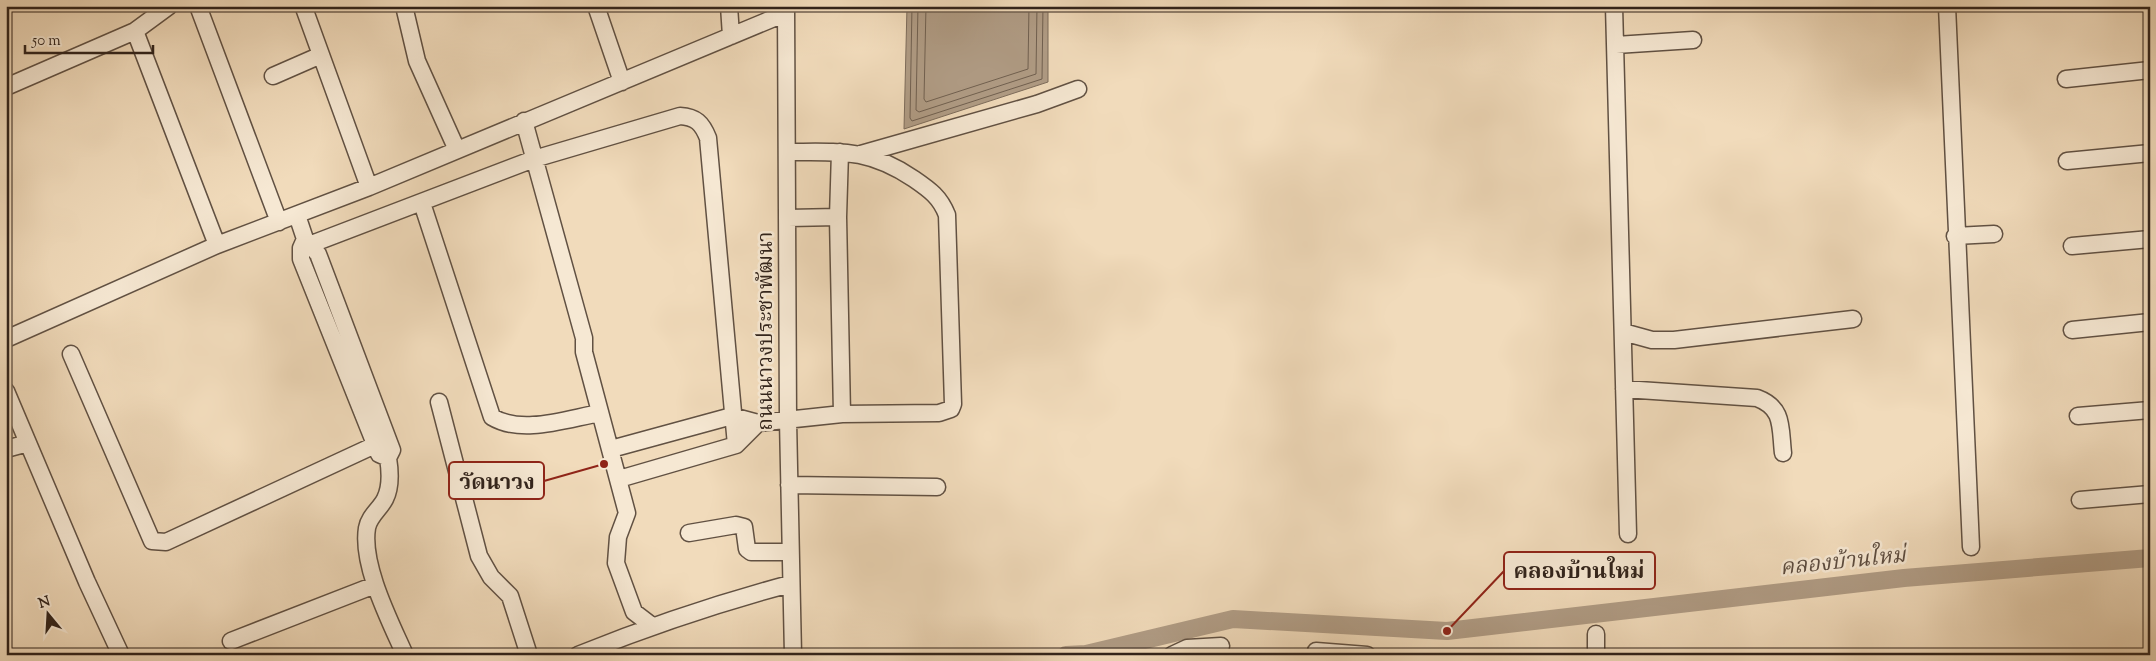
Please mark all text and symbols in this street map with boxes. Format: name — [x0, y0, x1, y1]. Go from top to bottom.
scale bar — [25, 22, 152, 54]
text: 50 m — [31, 31, 61, 52]
street label: ถนนนาวงประชาพัฒนา — [752, 231, 782, 431]
callout: วัดนาวง — [449, 462, 544, 499]
text: วัดนาวง — [459, 468, 535, 500]
water label: คลองบ้านใหม่ — [1778, 538, 1910, 586]
callout: คลองบ้านใหม่ — [1504, 552, 1655, 589]
text: คลองบ้านใหม่ — [1513, 556, 1645, 589]
north arrow — [22, 588, 72, 638]
text: N — [36, 592, 53, 615]

